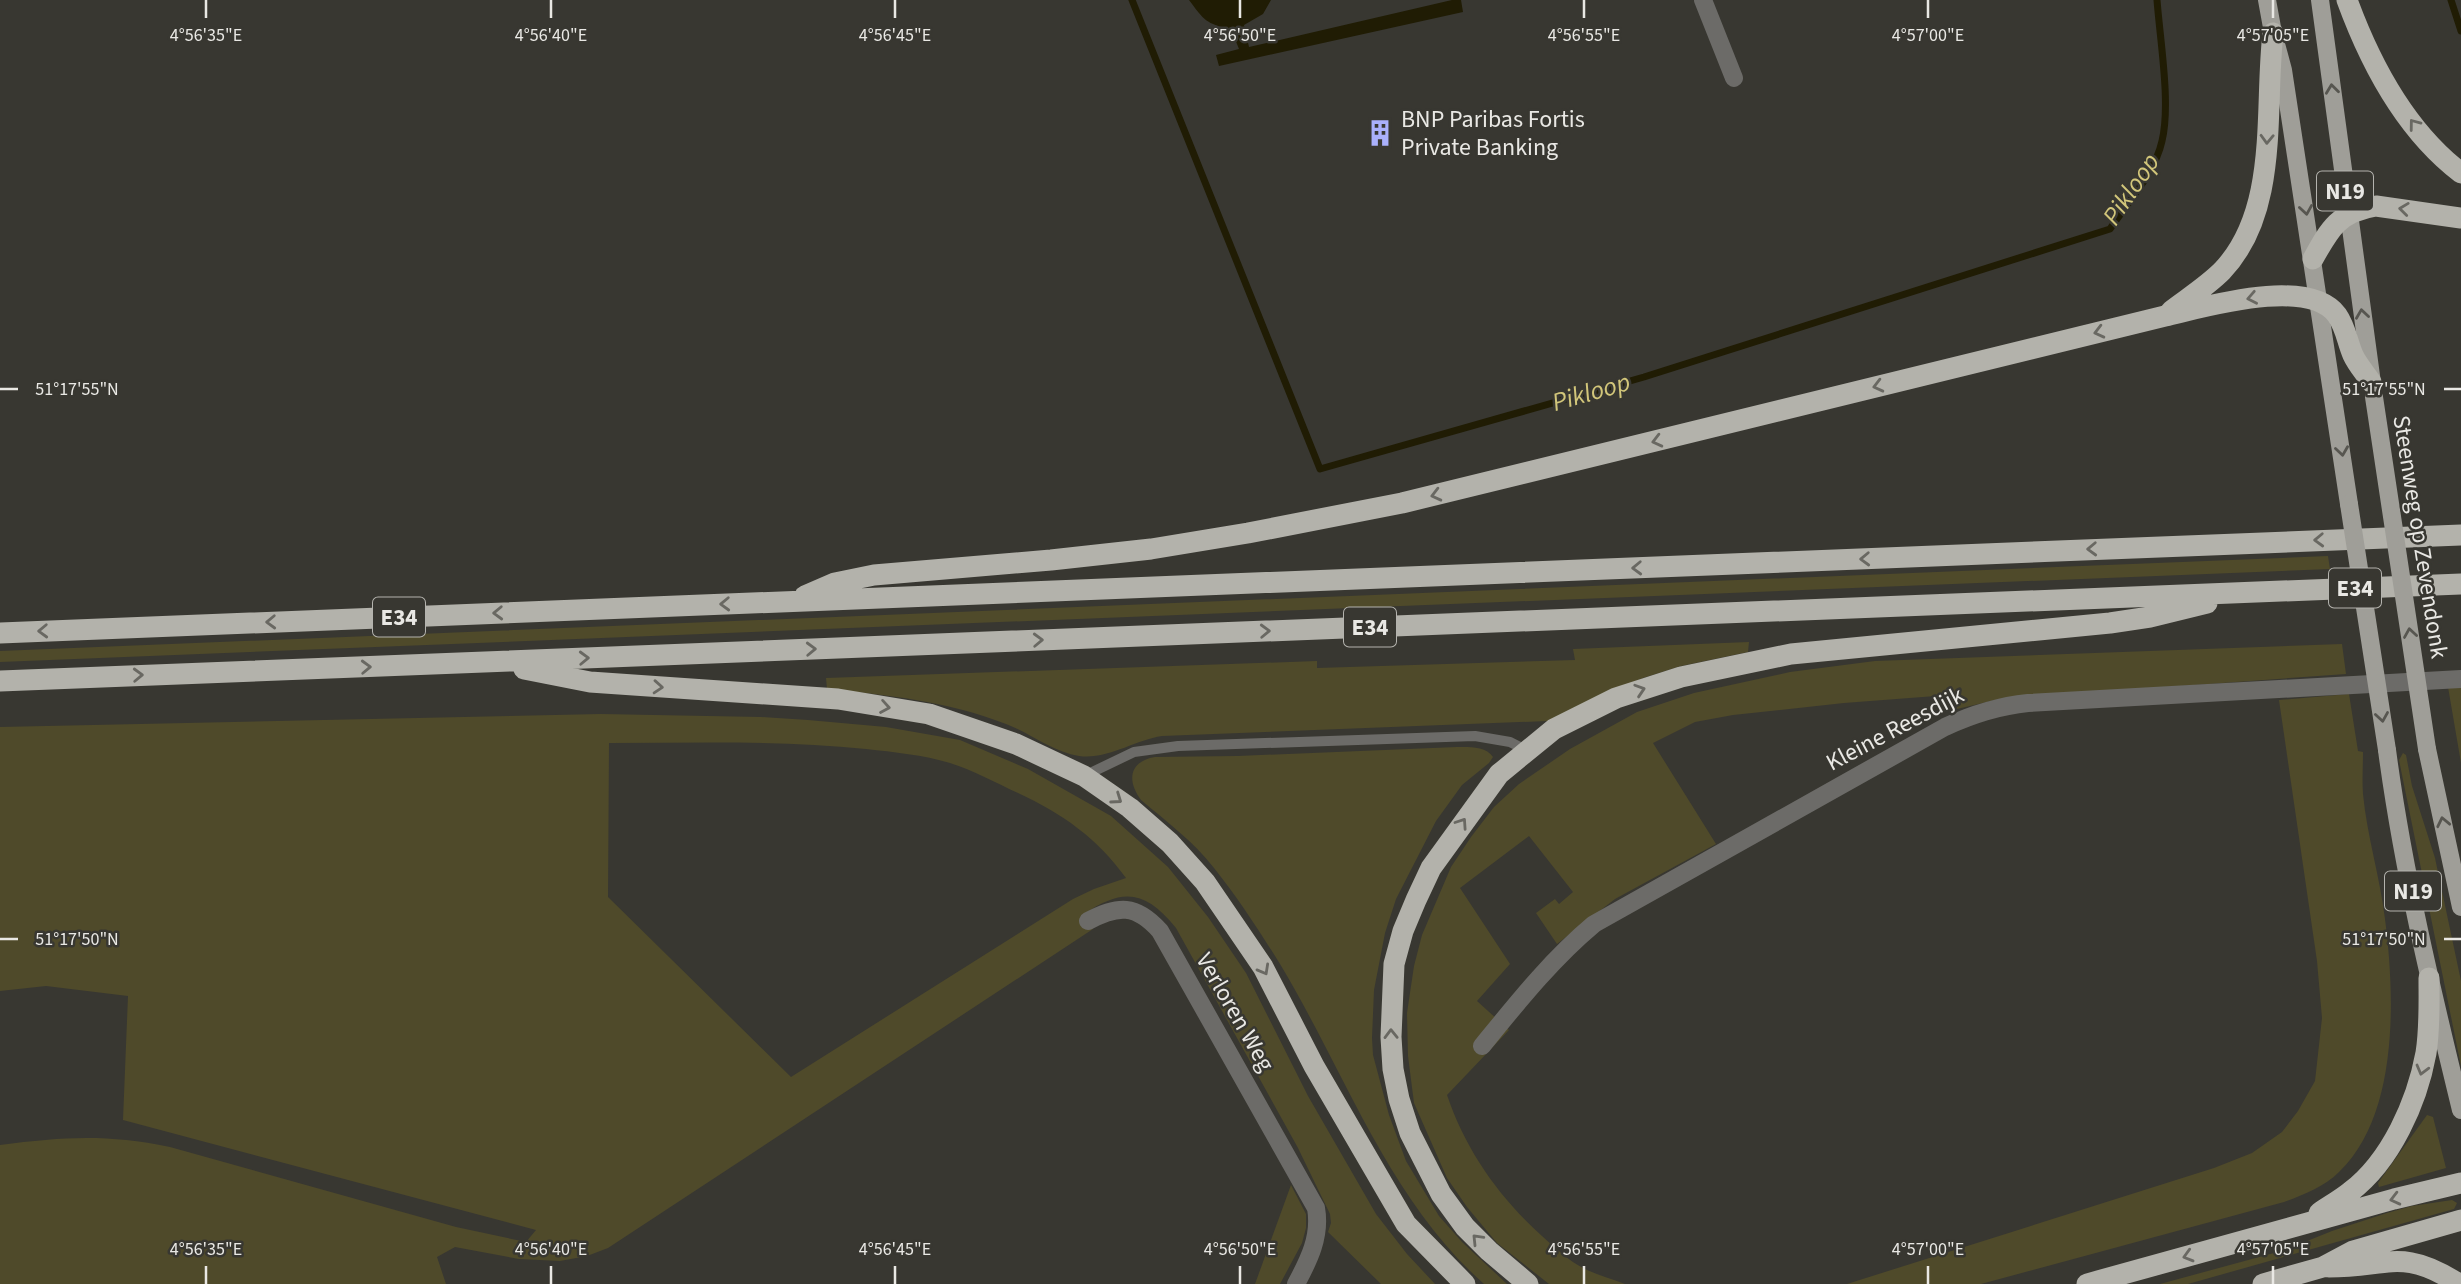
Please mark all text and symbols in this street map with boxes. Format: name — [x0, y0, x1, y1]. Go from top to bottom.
text: 4°56'35"E — [170, 23, 242, 48]
text: 4°56'40"E — [515, 23, 587, 48]
text: 4°56'45"E — [859, 23, 931, 48]
text: 4°56'50"E — [1204, 23, 1276, 48]
text: 4°56'55"E — [1548, 23, 1620, 48]
text: 4°57'00"E — [1892, 23, 1964, 48]
text: 4°57'05"E — [2237, 23, 2309, 48]
one-way arrow — [2324, 83, 2339, 94]
place label: BNP Paribas Fortis Private Banking — [1401, 102, 1585, 165]
building icon: BNP Paribas Fortis Private Banking — [1365, 118, 1395, 148]
one-way arrow — [2409, 119, 2422, 132]
one-way arrow — [2259, 133, 2274, 144]
water label: Pikloop — [2093, 146, 2169, 232]
road number: N19 — [2317, 172, 2373, 210]
one-way arrow — [2398, 202, 2410, 217]
one-way arrow — [2298, 204, 2313, 216]
one-way arrow — [2246, 289, 2258, 304]
one-way arrow — [2355, 308, 2370, 320]
one-way arrow — [2093, 324, 2105, 338]
water label: Pikloop — [1547, 363, 1635, 421]
text: 51°17'55"N — [35, 377, 119, 402]
text: 51°17'55"N — [2342, 377, 2426, 402]
one-way arrow — [1872, 378, 1884, 392]
street label: Steenweg op Zevendonk — [2383, 413, 2457, 661]
one-way arrow — [1651, 433, 1663, 447]
one-way arrow — [2334, 445, 2349, 457]
one-way arrow — [1431, 487, 1443, 501]
one-way arrow — [2314, 533, 2325, 548]
one-way arrow — [2086, 542, 2097, 557]
one-way arrow — [1859, 551, 1870, 566]
one-way arrow — [1632, 560, 1643, 575]
road number: E34 — [2329, 568, 2381, 608]
one-way arrow — [719, 596, 730, 611]
road number: E34 — [373, 597, 425, 636]
one-way arrow — [492, 606, 503, 621]
road number: E34 — [1344, 608, 1396, 646]
one-way arrow — [265, 615, 276, 630]
one-way arrow — [37, 624, 48, 639]
one-way arrow — [1260, 624, 1271, 639]
one-way arrow — [2403, 627, 2418, 639]
one-way arrow — [1033, 633, 1044, 648]
one-way arrow — [806, 642, 817, 657]
one-way arrow — [578, 651, 589, 666]
one-way arrow — [360, 659, 371, 674]
one-way arrow — [133, 668, 144, 683]
street label: Kleine Reesdijk — [1820, 678, 1970, 780]
one-way arrow — [653, 679, 664, 694]
one-way arrow — [1634, 684, 1646, 698]
one-way arrow — [879, 698, 891, 713]
one-way arrow — [2374, 711, 2389, 723]
one-way arrow — [1109, 791, 1122, 803]
one-way arrow — [2436, 816, 2451, 828]
one-way arrow — [1454, 818, 1467, 831]
road number: N19 — [2385, 872, 2441, 911]
text: 51°17'50"N — [35, 927, 119, 952]
text: 51°17'50"N — [2342, 927, 2426, 952]
street label: Verloren Weg — [1187, 946, 1283, 1078]
one-way arrow — [1256, 963, 1269, 975]
one-way arrow — [1383, 1028, 1399, 1039]
one-way arrow — [2415, 1064, 2430, 1076]
one-way arrow — [2389, 1191, 2401, 1205]
one-way arrow — [1473, 1234, 1486, 1247]
text: 4°56'35"E — [170, 1237, 242, 1262]
text: 4°56'40"E — [515, 1237, 587, 1262]
text: 4°56'45"E — [859, 1237, 931, 1262]
text: 4°56'50"E — [1204, 1237, 1276, 1262]
text: 4°56'55"E — [1548, 1237, 1620, 1262]
text: 4°57'00"E — [1892, 1237, 1964, 1262]
text: 4°57'05"E — [2237, 1237, 2309, 1262]
one-way arrow — [2182, 1247, 2194, 1262]

